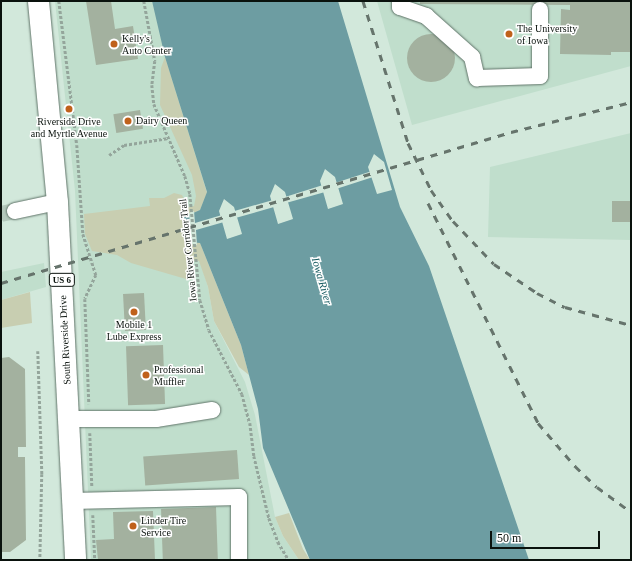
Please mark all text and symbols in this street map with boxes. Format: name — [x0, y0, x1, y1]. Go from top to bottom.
place label: The University of Iowa — [517, 22, 577, 46]
marker: The University of Iowa — [504, 29, 514, 39]
place label: Kelly's Auto Center — [122, 32, 171, 56]
marker: Kelly's Auto Center — [109, 39, 119, 49]
marker: Riverside Drive and Myrtle Avenue — [64, 104, 74, 114]
place label: Riverside Drive and Myrtle Avenue — [30, 115, 108, 138]
place label: Dairy Queen — [136, 115, 187, 127]
marker: Dairy Queen — [123, 116, 133, 126]
street label: Iowa River Corridor Trail — [177, 198, 199, 302]
water label: Iowa River — [309, 256, 335, 306]
road number: US 6 — [48, 273, 76, 287]
street label: South Riverside Drive — [57, 295, 73, 385]
marker: Mobile 1 Lube Express — [129, 307, 139, 317]
place label: Mobile 1 Lube Express — [107, 318, 161, 342]
place label: Professional Muffler — [154, 363, 203, 386]
marker: Professional Muffler — [141, 370, 151, 380]
place label: Linder Tire Service — [141, 514, 186, 538]
marker: Linder Tire Service — [128, 521, 138, 531]
scale bar — [492, 523, 602, 549]
text: 50 m — [497, 531, 521, 545]

